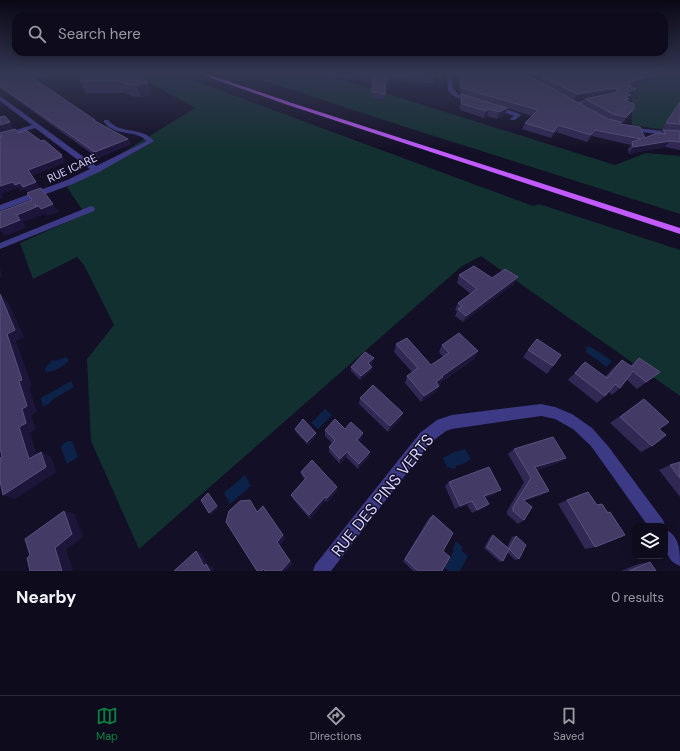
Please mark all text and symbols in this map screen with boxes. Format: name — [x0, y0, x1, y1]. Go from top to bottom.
search box — [12, 12, 668, 56]
icon: search — [26, 23, 48, 45]
text: Search here — [58, 24, 141, 44]
street label: RUE ICARE — [45, 150, 99, 186]
street label: RUE DES PINS VERTS — [326, 430, 438, 561]
map controls — [632, 523, 668, 559]
button: layers — [632, 523, 668, 559]
text: Nearby — [16, 586, 76, 608]
text: 0 results — [611, 589, 664, 606]
tab: Map — [96, 705, 118, 743]
tab: Directions — [310, 705, 362, 743]
tab: Saved — [553, 705, 584, 743]

